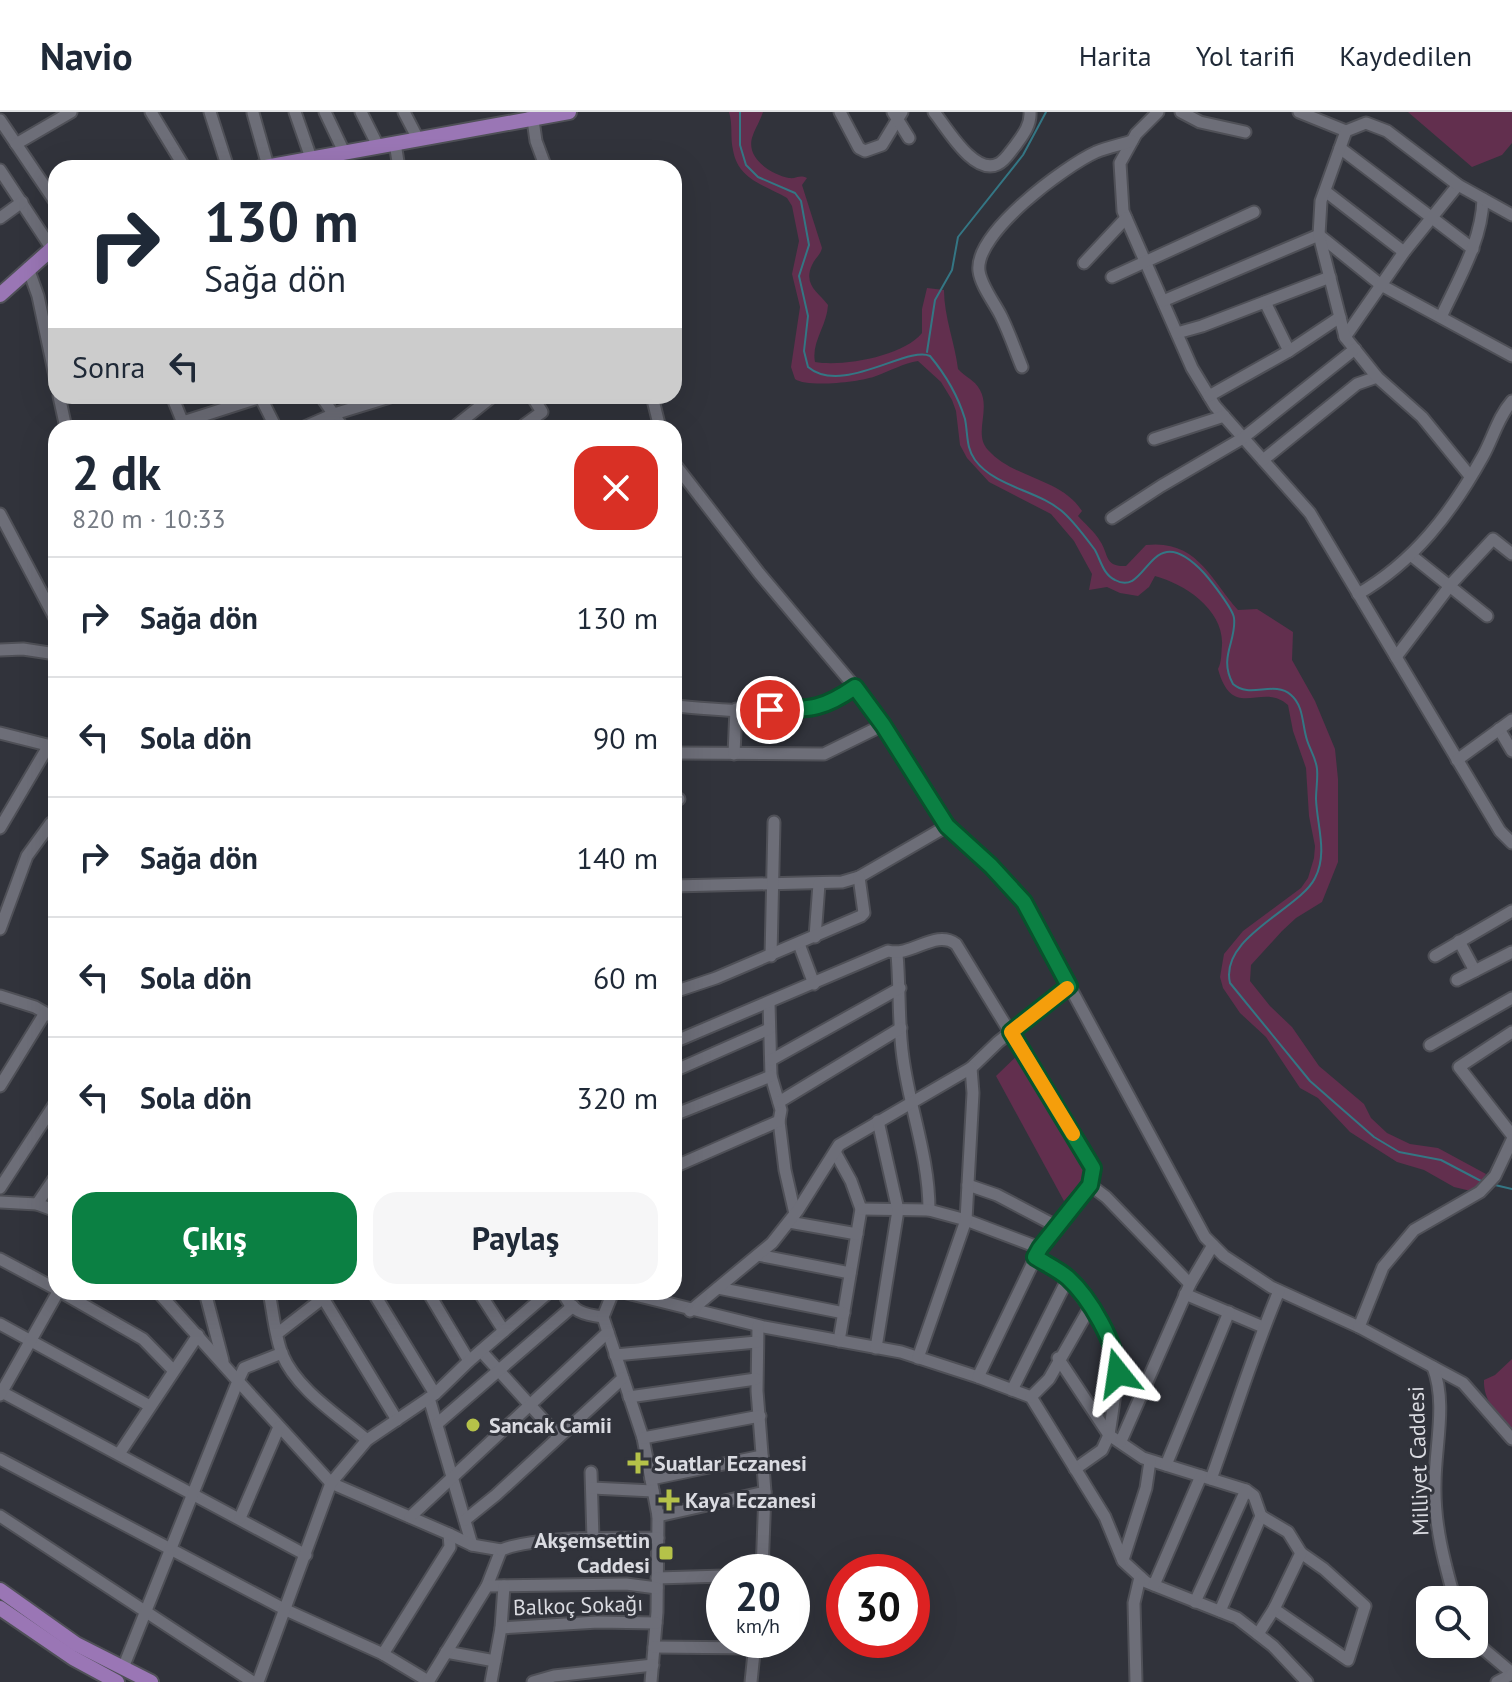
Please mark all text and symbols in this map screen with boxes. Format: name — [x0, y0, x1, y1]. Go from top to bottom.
text: Navio — [40, 31, 133, 80]
text: Harita — [1079, 37, 1152, 74]
text: Yol tarifi — [1196, 37, 1295, 74]
text: Kaydedilen — [1339, 37, 1472, 74]
text: 130 m — [204, 185, 359, 257]
icon: right — [72, 192, 176, 296]
text: Sağa dön — [204, 255, 346, 302]
icon: left — [162, 344, 206, 388]
text: Sonra — [72, 347, 146, 386]
text: 2 dk — [72, 441, 161, 503]
button: close — [574, 446, 658, 530]
text: 820 m · 10:33 — [72, 502, 226, 535]
icon: right — [72, 595, 116, 639]
text: Sağa dön — [140, 598, 258, 637]
text: 130 m — [577, 598, 658, 637]
pin — [736, 676, 804, 744]
icon: arrive — [748, 688, 792, 732]
icon: left — [72, 715, 116, 759]
text: Sola dön — [140, 718, 252, 757]
text: 90 m — [593, 718, 658, 757]
icon: right — [72, 835, 116, 879]
text: Sağa dön — [140, 838, 258, 877]
text: 140 m — [577, 838, 658, 877]
icon: left — [72, 955, 116, 999]
text: Sola dön — [140, 958, 252, 997]
text: 60 m — [593, 958, 658, 997]
icon: left — [72, 1075, 116, 1119]
text: Sola dön — [140, 1078, 252, 1117]
text: 320 m — [577, 1078, 658, 1117]
button: Çıkış — [72, 1192, 357, 1284]
button: Paylaş — [373, 1192, 658, 1284]
position arrow — [1076, 1331, 1160, 1415]
street label: Milliyet Caddesi — [1401, 1386, 1435, 1536]
place label: Sancak Camii — [489, 1411, 612, 1439]
marker: Sancak Camii — [464, 1416, 482, 1434]
place label: Suatlar Eczanesi — [654, 1449, 807, 1477]
marker: Suatlar Eczanesi — [629, 1454, 647, 1472]
place label: Kaya Eczanesi — [685, 1486, 816, 1514]
marker: Kaya Eczanesi — [660, 1491, 678, 1509]
place label: Akşemsettin Caddesi — [534, 1526, 650, 1579]
marker: Akşemsettin Caddesi — [657, 1544, 675, 1562]
speed limit sign: 30 — [826, 1554, 930, 1658]
text: 20 — [735, 1570, 781, 1622]
map controls — [1416, 1586, 1488, 1658]
button: search — [1416, 1586, 1488, 1658]
street label: Balkoç Sokağı — [512, 1589, 644, 1621]
text: km/h — [736, 1613, 780, 1639]

